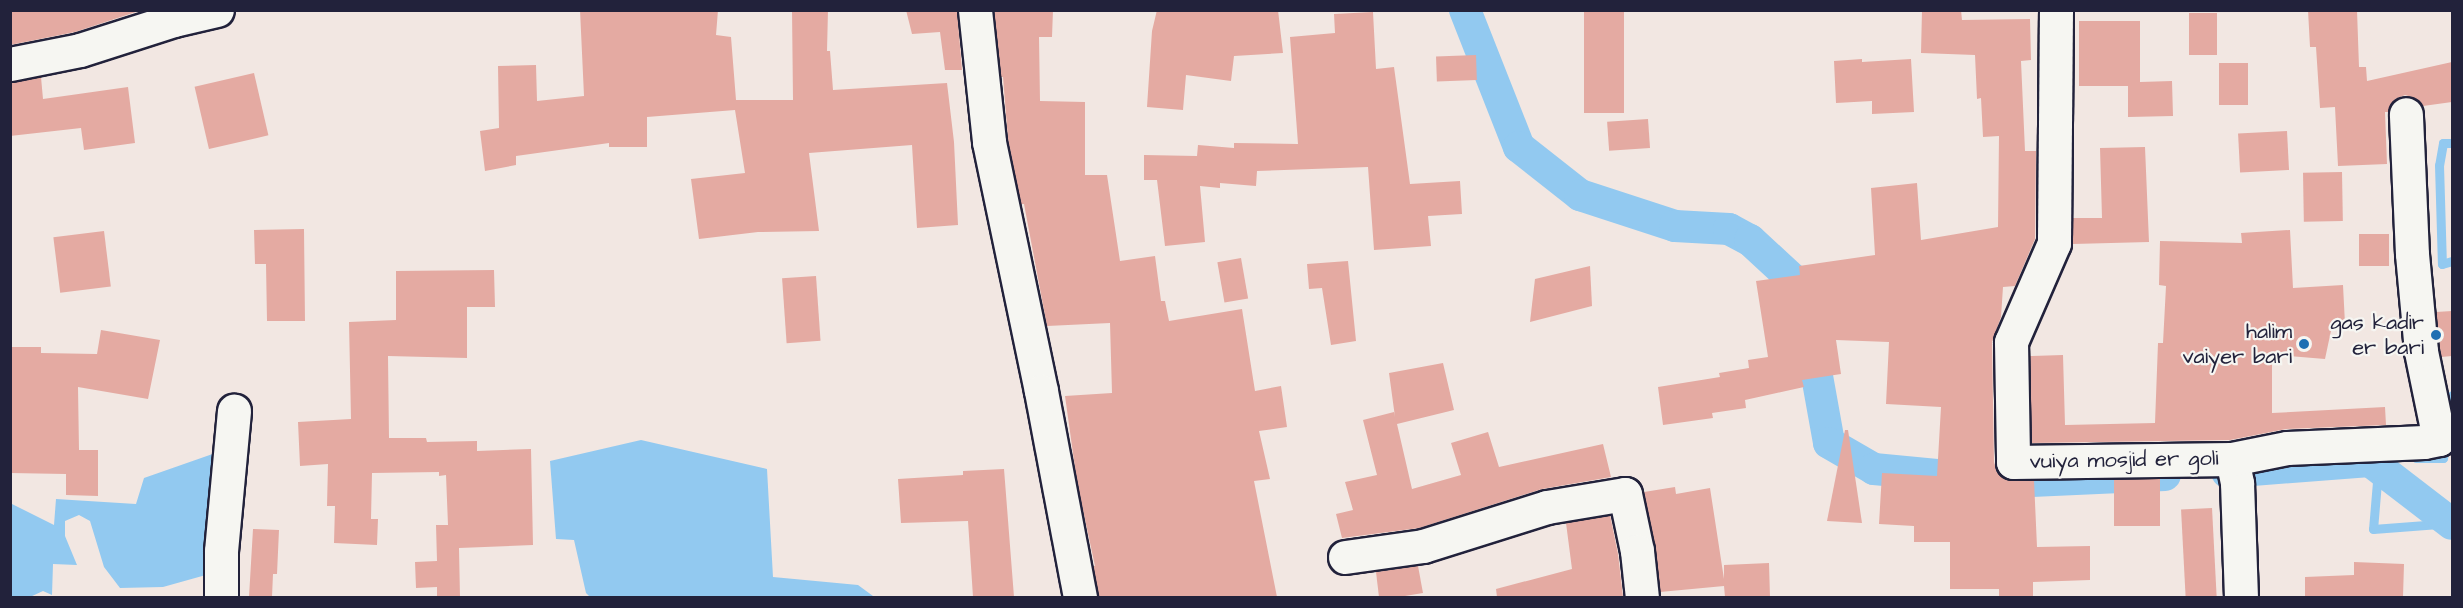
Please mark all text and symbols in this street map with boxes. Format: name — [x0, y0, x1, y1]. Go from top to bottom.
place label: gas kadir er bari — [2330, 309, 2424, 360]
place label: halim vaiyer bari — [2182, 318, 2292, 370]
marker: gas kadir er bari — [2429, 328, 2443, 342]
marker: halim vaiyer bari — [2297, 337, 2311, 351]
street label: vuiya mosjid er goli — [2029, 445, 2219, 475]

